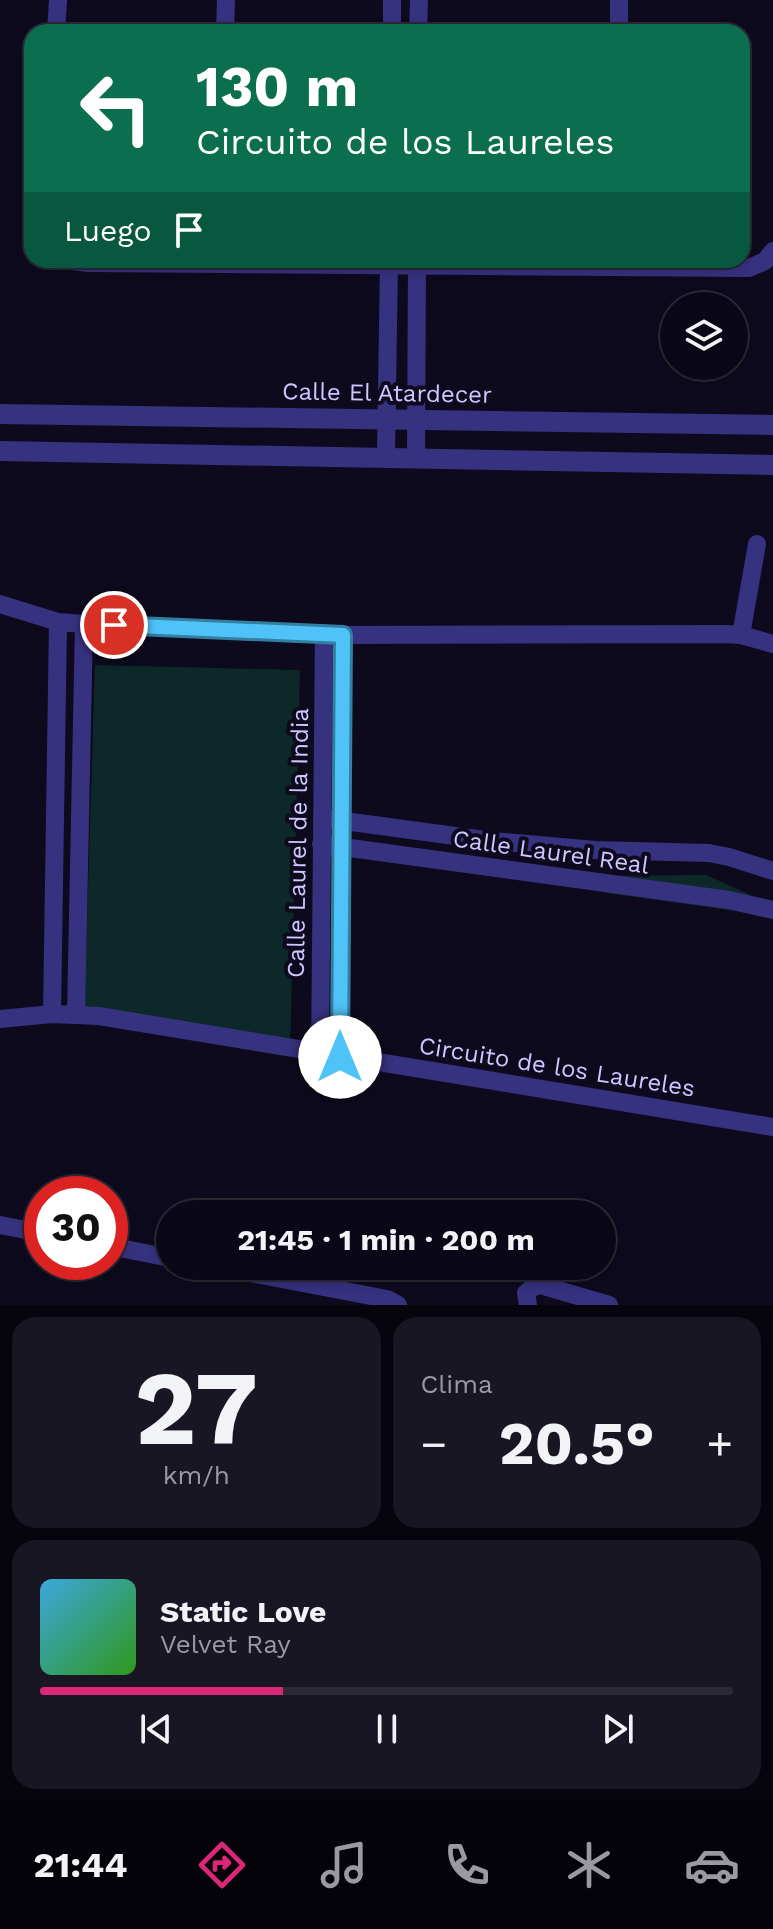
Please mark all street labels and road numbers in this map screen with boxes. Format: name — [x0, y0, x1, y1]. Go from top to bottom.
street label: Calle El Atardecer — [282, 377, 492, 409]
street label: Calle Laurel de la India — [282, 708, 314, 978]
street label: Calle Laurel Real — [451, 824, 652, 880]
street label: Circuito de los Laureles — [417, 1031, 697, 1103]

